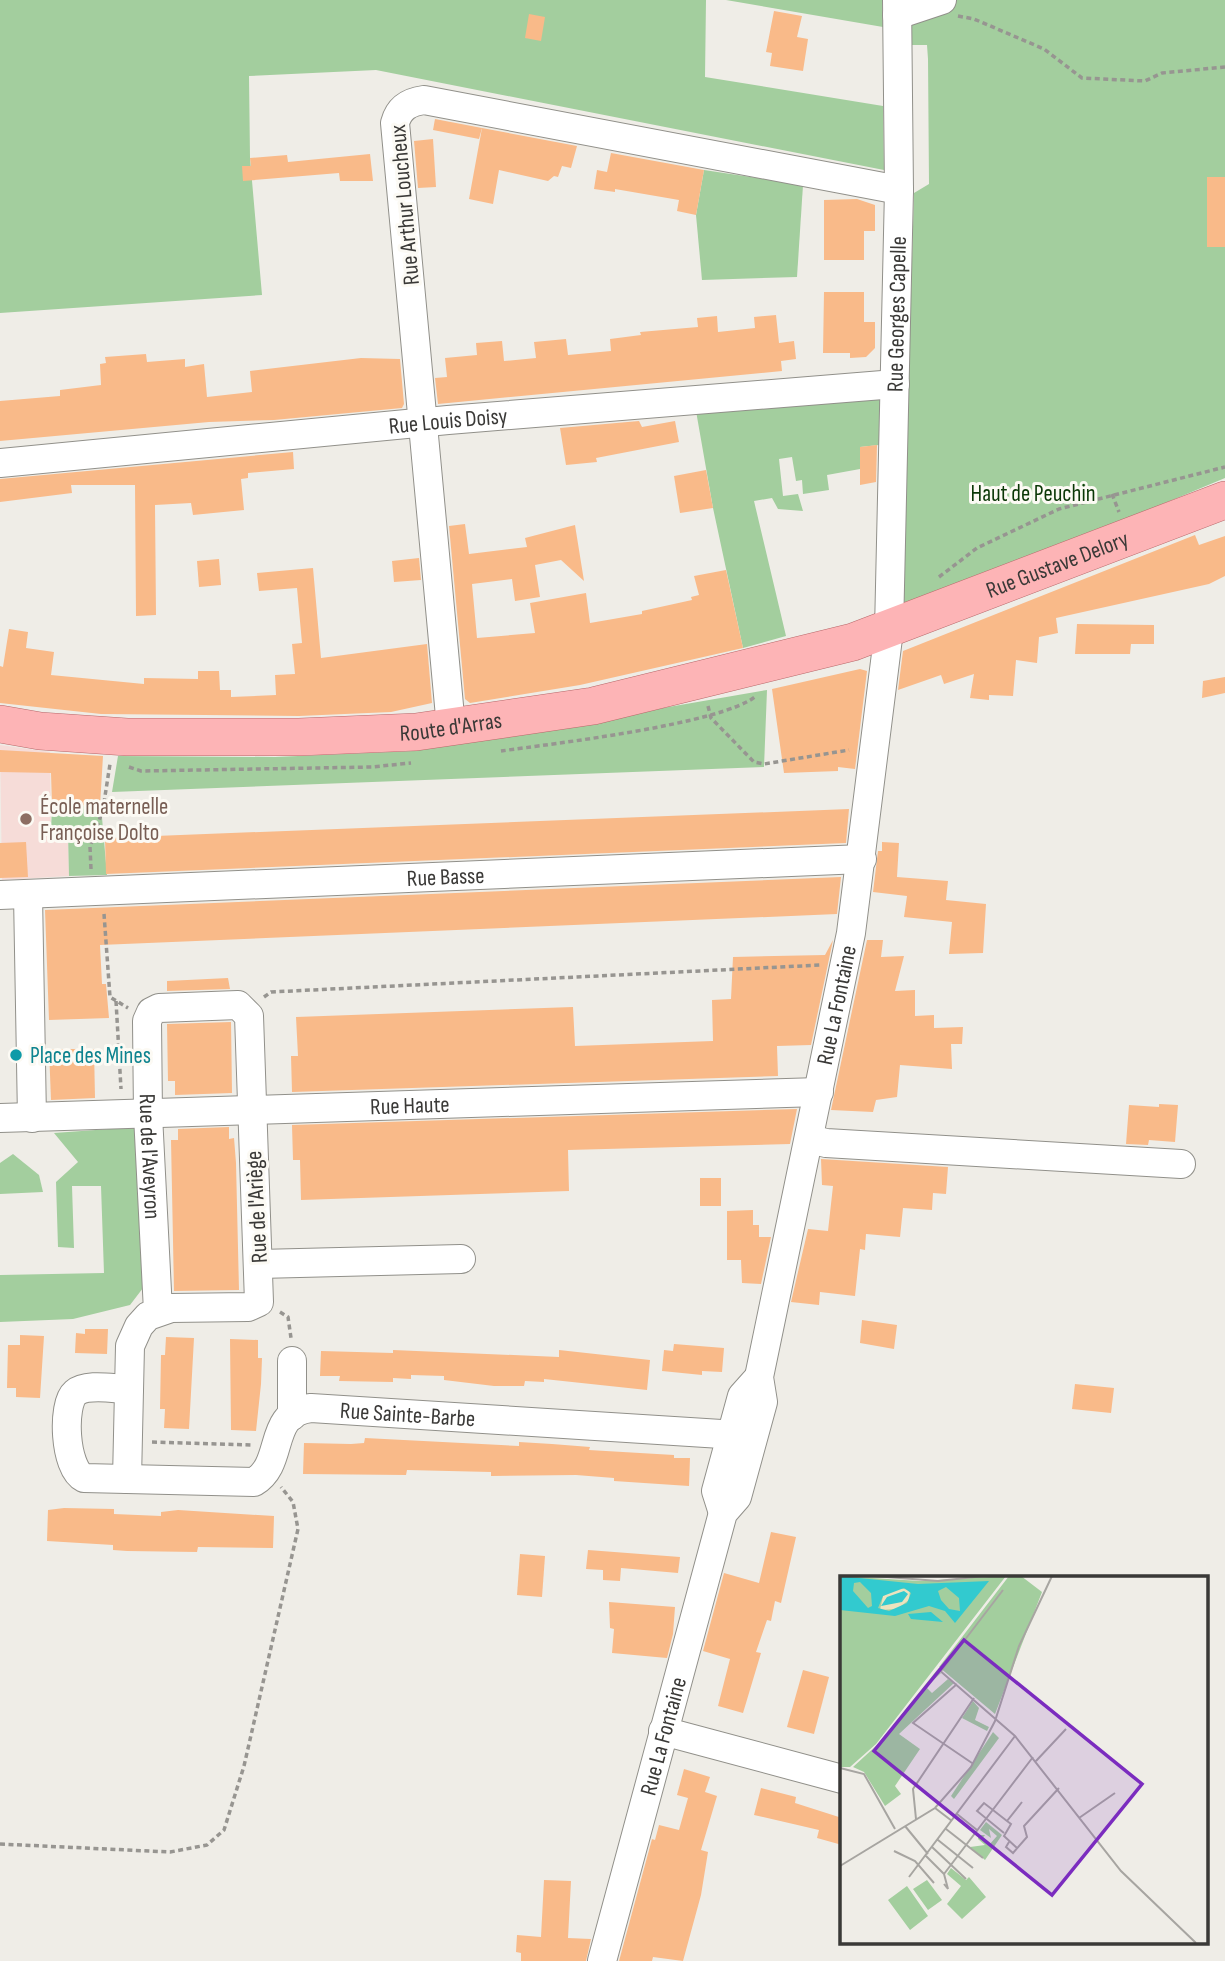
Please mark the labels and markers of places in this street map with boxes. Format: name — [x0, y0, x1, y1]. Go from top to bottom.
place label: École maternelle Françoise Dolto — [40, 793, 168, 847]
marker: École maternelle Françoise Dolto — [18, 811, 34, 827]
place label: Place des Mines — [30, 1042, 151, 1070]
marker: Place des Mines — [8, 1047, 24, 1063]

